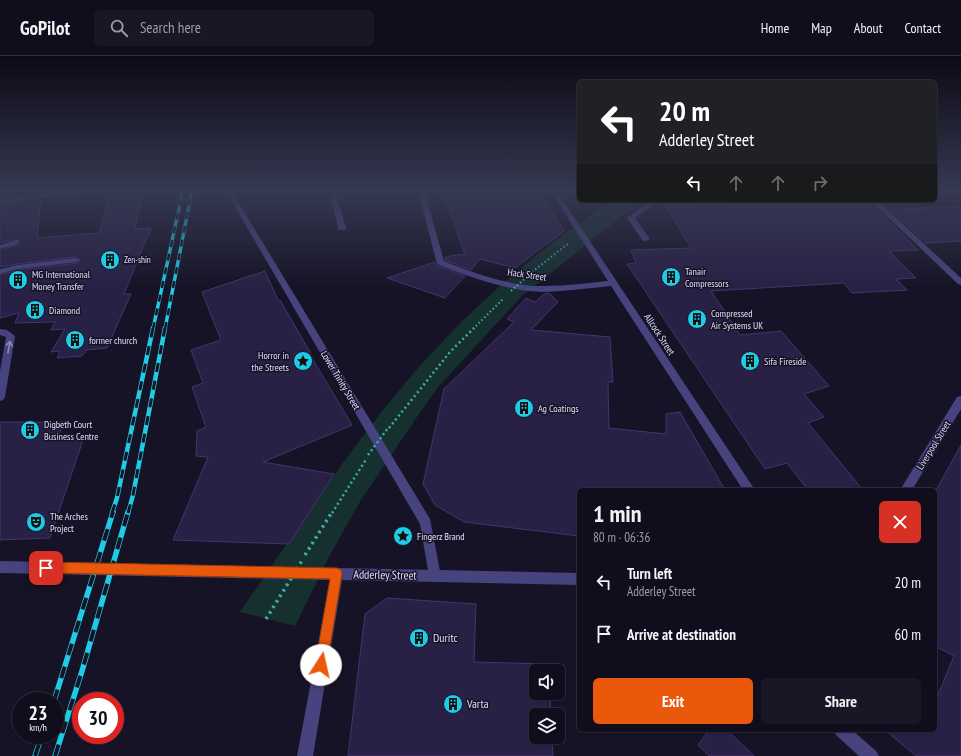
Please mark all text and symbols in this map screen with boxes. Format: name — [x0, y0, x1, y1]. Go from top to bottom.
search box — [94, 10, 374, 46]
text: GoPilot — [20, 16, 70, 40]
icon: search — [108, 17, 130, 39]
text: Search here — [140, 18, 201, 37]
text: Home — [761, 19, 789, 37]
text: Map — [811, 19, 832, 37]
text: About — [854, 19, 883, 37]
text: Contact — [905, 19, 941, 37]
text: 20 m — [659, 92, 710, 129]
icon: left — [593, 96, 645, 148]
text: Adderley Street — [659, 128, 754, 151]
icon: left — [683, 172, 705, 194]
icon: ahead — [725, 172, 747, 194]
icon: ahead — [767, 172, 789, 194]
icon: right — [809, 172, 831, 194]
building icon: Zen-shin — [99, 249, 121, 271]
place label: Zen-shin — [124, 254, 151, 265]
street label: Hack Street — [507, 265, 548, 284]
place label: Tanair Compressors — [685, 265, 729, 290]
building icon: Tanair Compressors — [660, 266, 682, 288]
place label: MG International Money Transfer — [32, 268, 91, 293]
building icon: MG International Money Transfer — [7, 269, 29, 291]
building icon: Diamond — [24, 299, 46, 321]
place label: Diamond — [49, 304, 80, 317]
place label: Compressed Air Systems UK — [711, 307, 763, 332]
building icon: Compressed Air Systems UK — [686, 308, 708, 330]
street label: Allcock Street — [641, 311, 678, 358]
building icon: former church — [64, 329, 86, 351]
place label: former church — [89, 334, 137, 347]
one-way arrow — [6, 340, 14, 353]
street label: Lower Trinity Street — [318, 348, 363, 412]
place label: Horror in the Streets — [252, 349, 290, 374]
place icon: Horror in the Streets — [292, 350, 314, 372]
building icon: Sifa Fireside — [739, 350, 761, 372]
place label: Sifa Fireside — [764, 355, 806, 368]
building icon: Ag Coatings — [513, 397, 535, 419]
place label: Ag Coatings — [538, 402, 579, 415]
place label: Digbeth Court Business Centre — [44, 418, 98, 443]
street label: Liverpool Street — [913, 418, 954, 472]
building icon: Digbeth Court Business Centre — [19, 419, 41, 441]
text: 1 min — [593, 498, 641, 529]
button: close — [879, 501, 921, 543]
place label: The Arches Project — [50, 510, 88, 535]
theatre icon: The Arches Project — [25, 511, 47, 533]
place icon: Fingerz Brand — [392, 525, 414, 547]
text: 80 m · 06:36 — [593, 529, 650, 546]
place label: Fingerz Brand — [417, 530, 465, 543]
pin — [29, 551, 63, 585]
icon: arrive — [35, 557, 57, 579]
text: Turn left — [627, 564, 672, 583]
street label: Adderley Street — [353, 566, 418, 583]
icon: left — [593, 571, 615, 593]
text: 20 m — [895, 573, 921, 592]
text: Adderley Street — [627, 583, 696, 600]
icon: arrive — [593, 623, 615, 645]
text: Arrive at destination — [627, 625, 736, 644]
text: 60 m — [895, 625, 921, 644]
building icon: Duritc — [408, 627, 430, 649]
place label: Duritc — [433, 630, 459, 645]
position arrow — [300, 644, 342, 686]
map controls — [529, 664, 565, 744]
button: sound — [529, 664, 565, 700]
button: Exit — [593, 678, 753, 724]
button: Share — [761, 678, 921, 724]
speed limit sign: 30 — [72, 692, 124, 744]
building icon: Varta — [442, 693, 464, 715]
place label: Varta — [466, 696, 489, 711]
text: 23 — [28, 700, 48, 726]
button: layers — [529, 708, 565, 744]
text: km/h — [29, 721, 47, 734]

